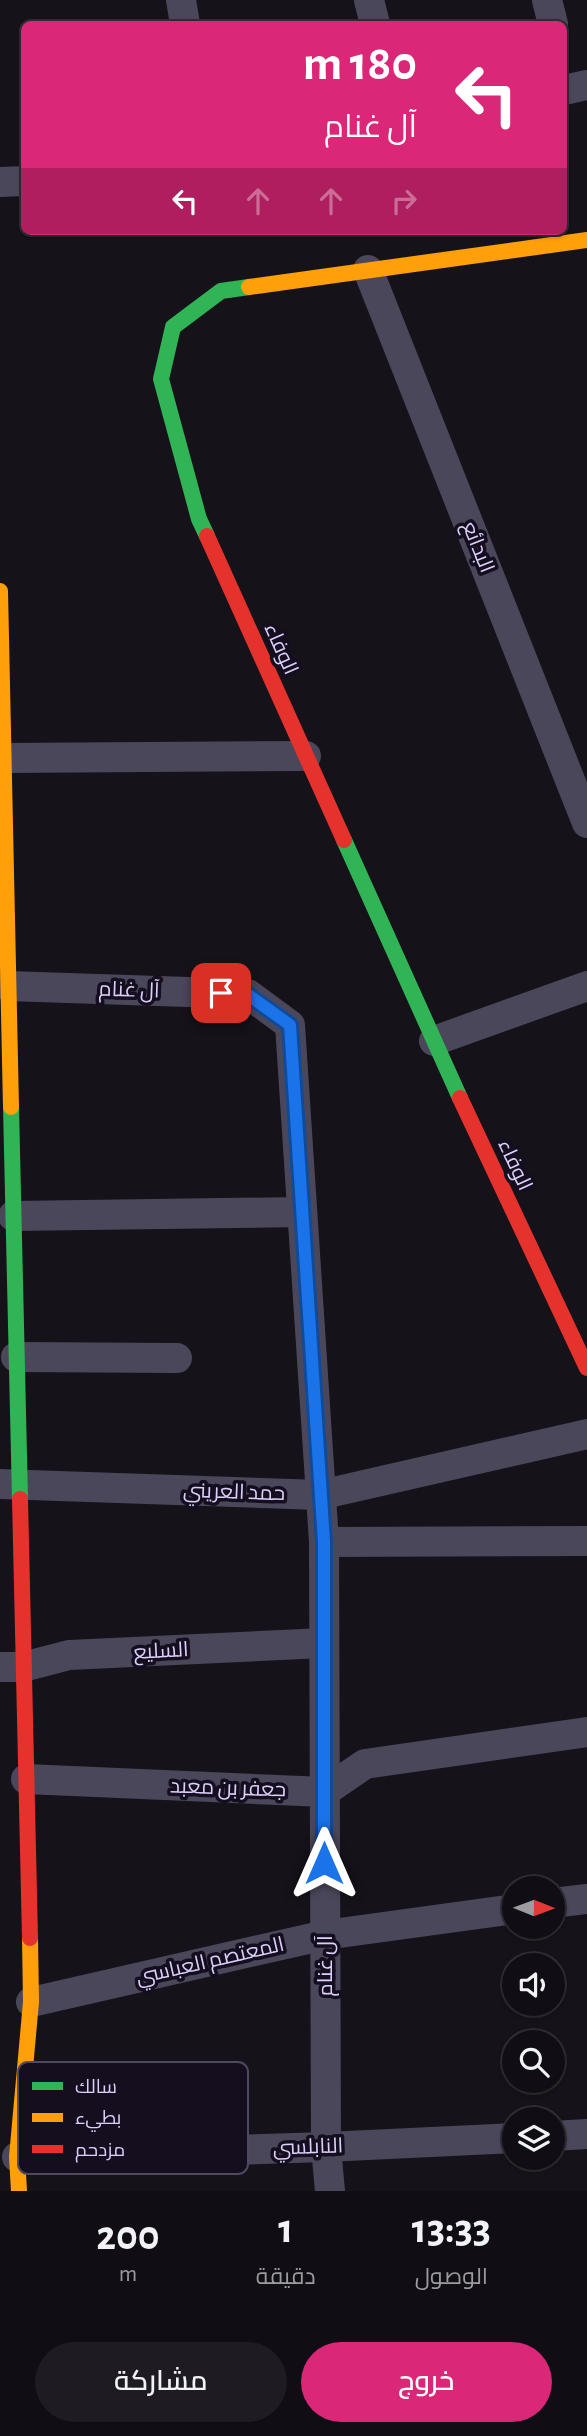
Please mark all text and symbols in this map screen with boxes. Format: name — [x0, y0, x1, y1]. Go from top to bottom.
text: 180 m — [303, 40, 417, 89]
icon: left — [441, 49, 532, 140]
text: آل غنام — [324, 111, 417, 143]
icon: left — [166, 182, 204, 220]
icon: ahead — [239, 182, 277, 220]
icon: ahead — [312, 182, 350, 220]
icon: right — [385, 182, 423, 220]
street label: البدائع — [455, 518, 498, 577]
street label: الوفاء — [260, 620, 302, 678]
pin — [191, 963, 251, 1023]
icon: arrive — [202, 974, 240, 1012]
street label: آل غنام — [98, 976, 160, 1005]
street label: الوفاء — [493, 1136, 536, 1194]
street label: حمد العريني — [182, 1480, 285, 1509]
street label: السليع — [133, 1639, 189, 1666]
street label: جعفر بن معبد — [169, 1775, 286, 1803]
position arrow — [287, 1826, 361, 1900]
north arrow — [502, 1876, 565, 1939]
map controls — [502, 1876, 565, 2170]
street label: المعتصم العباسي — [134, 1934, 287, 1992]
street label: آل غنام — [313, 1935, 339, 1997]
button: sound — [502, 1953, 565, 2016]
button: search — [502, 2030, 565, 2093]
legend — [18, 2062, 248, 2174]
text: سالك — [75, 2078, 117, 2097]
button: layers — [502, 2107, 565, 2170]
text: بطيء — [75, 2109, 121, 2132]
street label: النابلسي — [272, 2135, 344, 2163]
text: مزدحم — [75, 2141, 125, 2163]
text: 1 — [278, 2208, 293, 2250]
text: 13:33 — [412, 2208, 491, 2250]
text: 200 — [96, 2215, 160, 2257]
text: m — [119, 2263, 137, 2286]
text: دقيقة — [256, 2266, 316, 2289]
text: الوصول — [415, 2266, 488, 2289]
button: مشاركة — [35, 2342, 287, 2422]
button: خروج — [301, 2342, 552, 2422]

